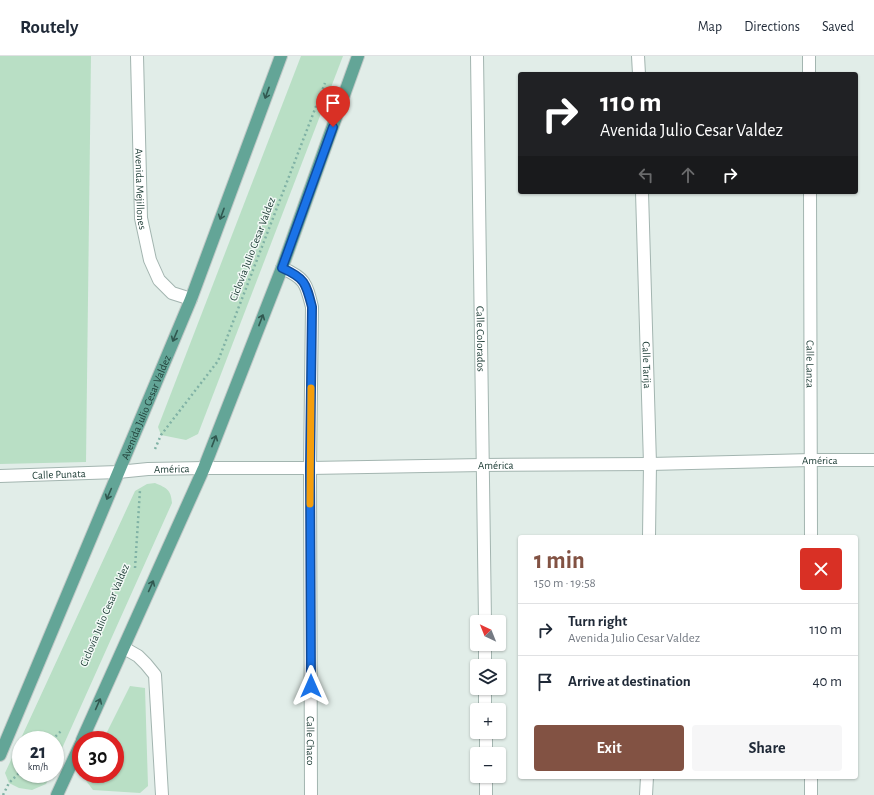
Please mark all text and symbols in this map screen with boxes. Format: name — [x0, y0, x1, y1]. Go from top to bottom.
text: Routely — [20, 18, 79, 37]
text: Map — [698, 20, 722, 34]
text: Directions — [744, 20, 800, 34]
text: Saved — [822, 20, 854, 34]
one-way arrow — [263, 86, 271, 98]
pin — [316, 86, 350, 127]
icon: right — [534, 88, 586, 140]
text: 110 m — [600, 89, 662, 117]
icon: arrive — [322, 92, 344, 114]
text: Avenida Julio Cesar Valdez — [600, 122, 783, 140]
street label: Avenida Mejillones — [133, 148, 148, 231]
icon: left — [635, 164, 657, 186]
icon: ahead — [677, 164, 699, 186]
icon: right — [719, 164, 741, 186]
street label: Ciclovía Julio Cesar Valdez — [228, 195, 277, 302]
one-way arrow — [218, 208, 225, 221]
street label: Calle Colorados — [475, 306, 486, 372]
one-way arrow — [258, 314, 266, 326]
one-way arrow — [171, 329, 178, 341]
street label: Calle Lanza — [804, 340, 816, 388]
street label: Calle Tarija — [640, 341, 653, 389]
street label: Avenida Julio Cesar Valdez — [119, 353, 173, 461]
one-way arrow — [211, 435, 219, 447]
street label: América — [802, 455, 837, 466]
street label: América — [478, 460, 514, 471]
street label: América — [154, 463, 190, 475]
street label: Calle Punata — [32, 468, 86, 481]
one-way arrow — [104, 488, 112, 500]
button: close — [800, 548, 842, 590]
text: 1 min — [534, 549, 585, 573]
street label: Ciclovía Julio Cesar Valdez — [78, 562, 131, 668]
text: 150 m · 19:58 — [534, 577, 596, 590]
one-way arrow — [148, 580, 155, 592]
text: Turn right — [568, 614, 627, 629]
north arrow — [470, 615, 506, 651]
map controls — [470, 615, 506, 783]
icon: right — [534, 619, 556, 641]
text: 110 m — [809, 622, 842, 637]
text: Avenida Julio Cesar Valdez — [568, 632, 700, 645]
button: layers — [470, 659, 506, 695]
position arrow — [290, 665, 332, 707]
icon: arrive — [534, 671, 556, 693]
text: Arrive at destination — [568, 674, 691, 689]
text: 40 m — [812, 674, 842, 689]
one-way arrow — [95, 699, 102, 711]
button: + — [470, 703, 506, 739]
street label: Calle Chaco — [305, 716, 316, 765]
button: Exit — [534, 725, 684, 771]
button: Share — [692, 725, 842, 771]
speed limit sign: 30 — [72, 731, 124, 783]
text: 21 — [30, 742, 46, 762]
button: − — [470, 747, 506, 783]
text: km/h — [28, 762, 48, 772]

